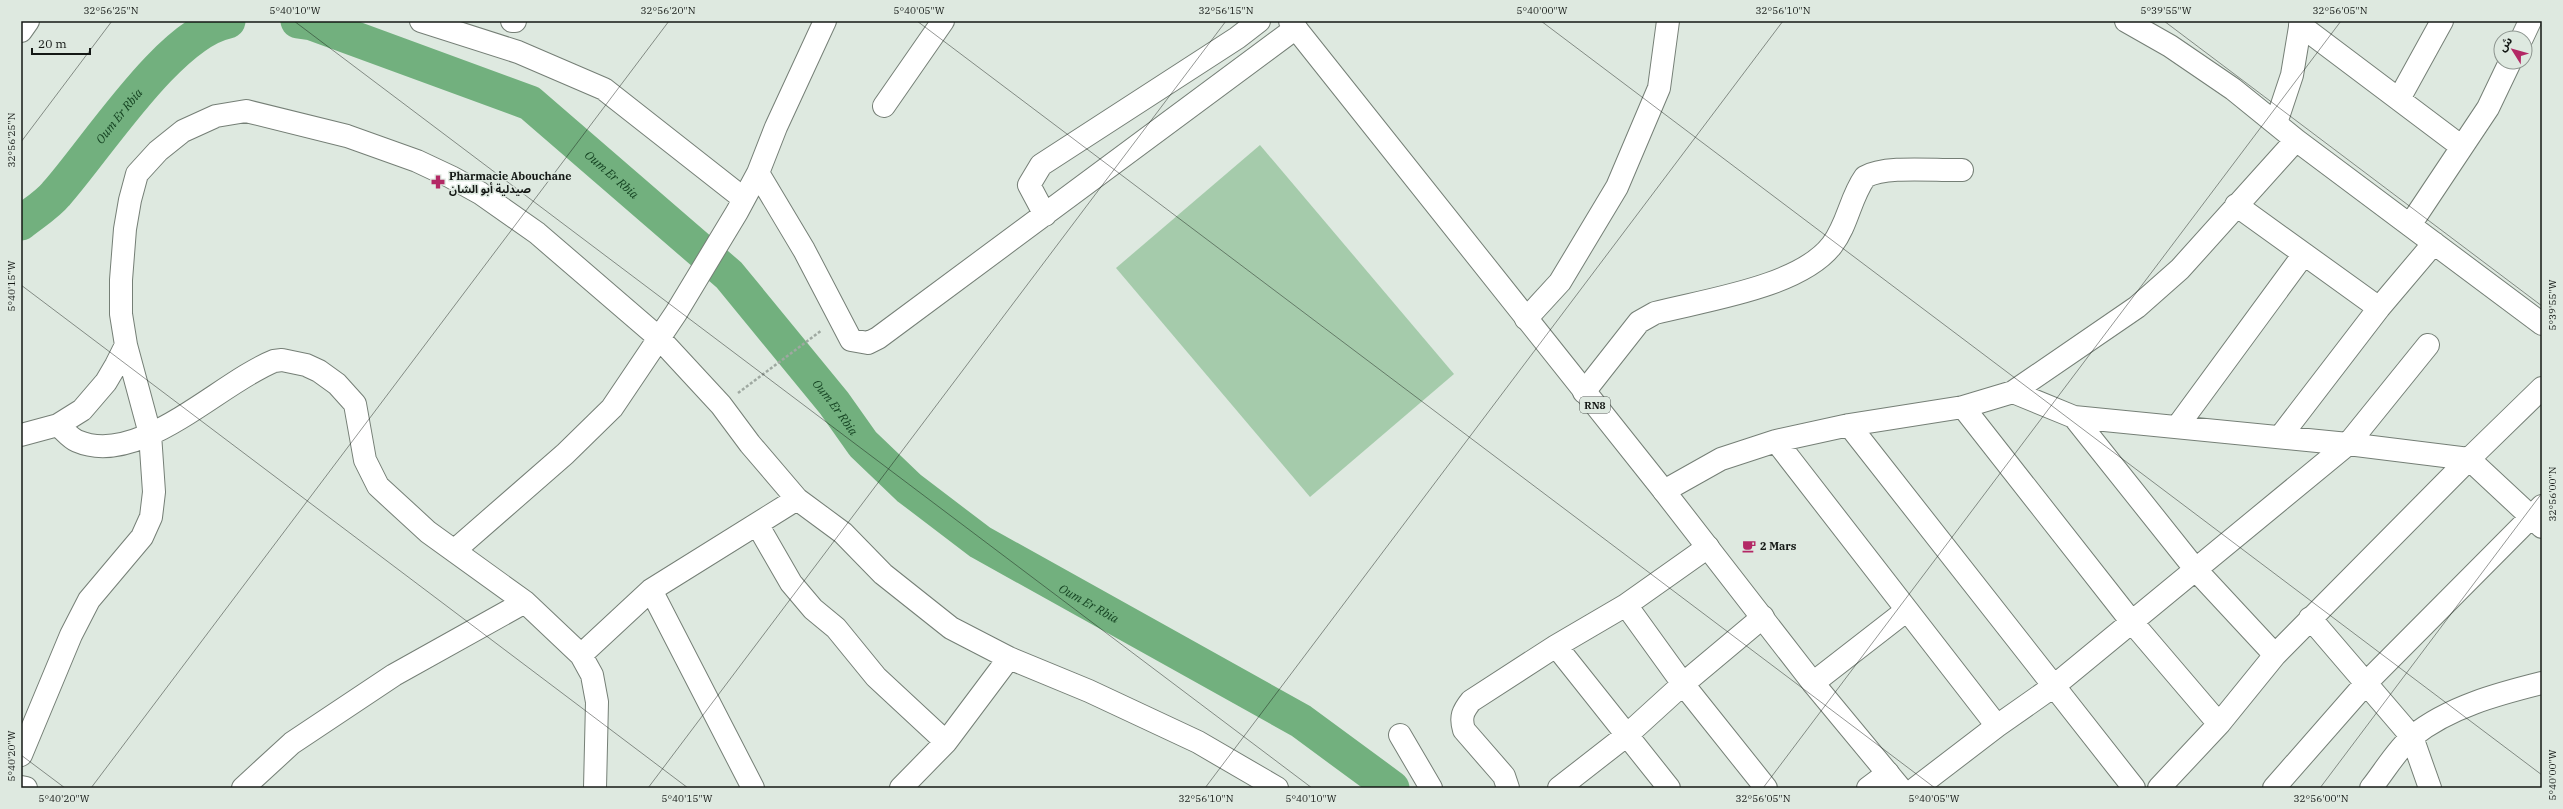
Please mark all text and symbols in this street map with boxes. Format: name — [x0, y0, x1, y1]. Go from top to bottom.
text: 32°56'25"N — [84, 4, 139, 17]
text: 5°40'10"W — [269, 4, 321, 17]
text: 32°56'20"N — [641, 4, 696, 17]
text: 5°40'05"W — [893, 4, 945, 17]
text: 32°56'15"N — [1199, 4, 1254, 17]
text: 5°40'00"W — [1516, 4, 1568, 17]
text: 32°56'10"N — [1756, 4, 1811, 17]
text: 5°39'55"W — [2140, 4, 2192, 17]
text: 32°56'05"N — [2313, 4, 2368, 17]
scale bar — [32, 30, 90, 56]
north arrow — [2493, 30, 2533, 70]
text: ش — [2495, 34, 2515, 54]
text: 20 m — [38, 36, 67, 51]
water label: Oum Er Rbia — [92, 84, 146, 146]
text: 32°56'25"N — [5, 112, 18, 168]
water label: Oum Er Rbia — [582, 147, 643, 202]
place label: Pharmacie Abouchane صيدلية أبو الشان — [449, 169, 572, 196]
pharmacy icon: Pharmacie Abouchane صيدلية أبو الشان — [430, 174, 446, 190]
text: 5°40'15"W — [5, 260, 18, 312]
text: 5°39'55"W — [2546, 279, 2559, 331]
water label: Oum Er Rbia — [810, 376, 862, 438]
road number: RN8 — [1580, 397, 1610, 413]
text: 32°56'00"N — [2546, 466, 2559, 522]
cafe icon: 2 Mars — [1741, 538, 1757, 554]
place label: 2 Mars — [1760, 539, 1797, 553]
water label: Oum Er Rbia — [1057, 580, 1122, 626]
text: 5°40'20"W — [5, 730, 18, 782]
text: 5°40'00"W — [2546, 749, 2559, 801]
text: 5°40'20"W — [38, 792, 90, 805]
text: 5°40'15"W — [661, 792, 713, 805]
text: 32°56'10"N — [1179, 792, 1234, 805]
text: 5°40'10"W — [1285, 792, 1337, 805]
text: 32°56'05"N — [1736, 792, 1791, 805]
text: 5°40'05"W — [1908, 792, 1960, 805]
text: 32°56'00"N — [2294, 792, 2349, 805]

